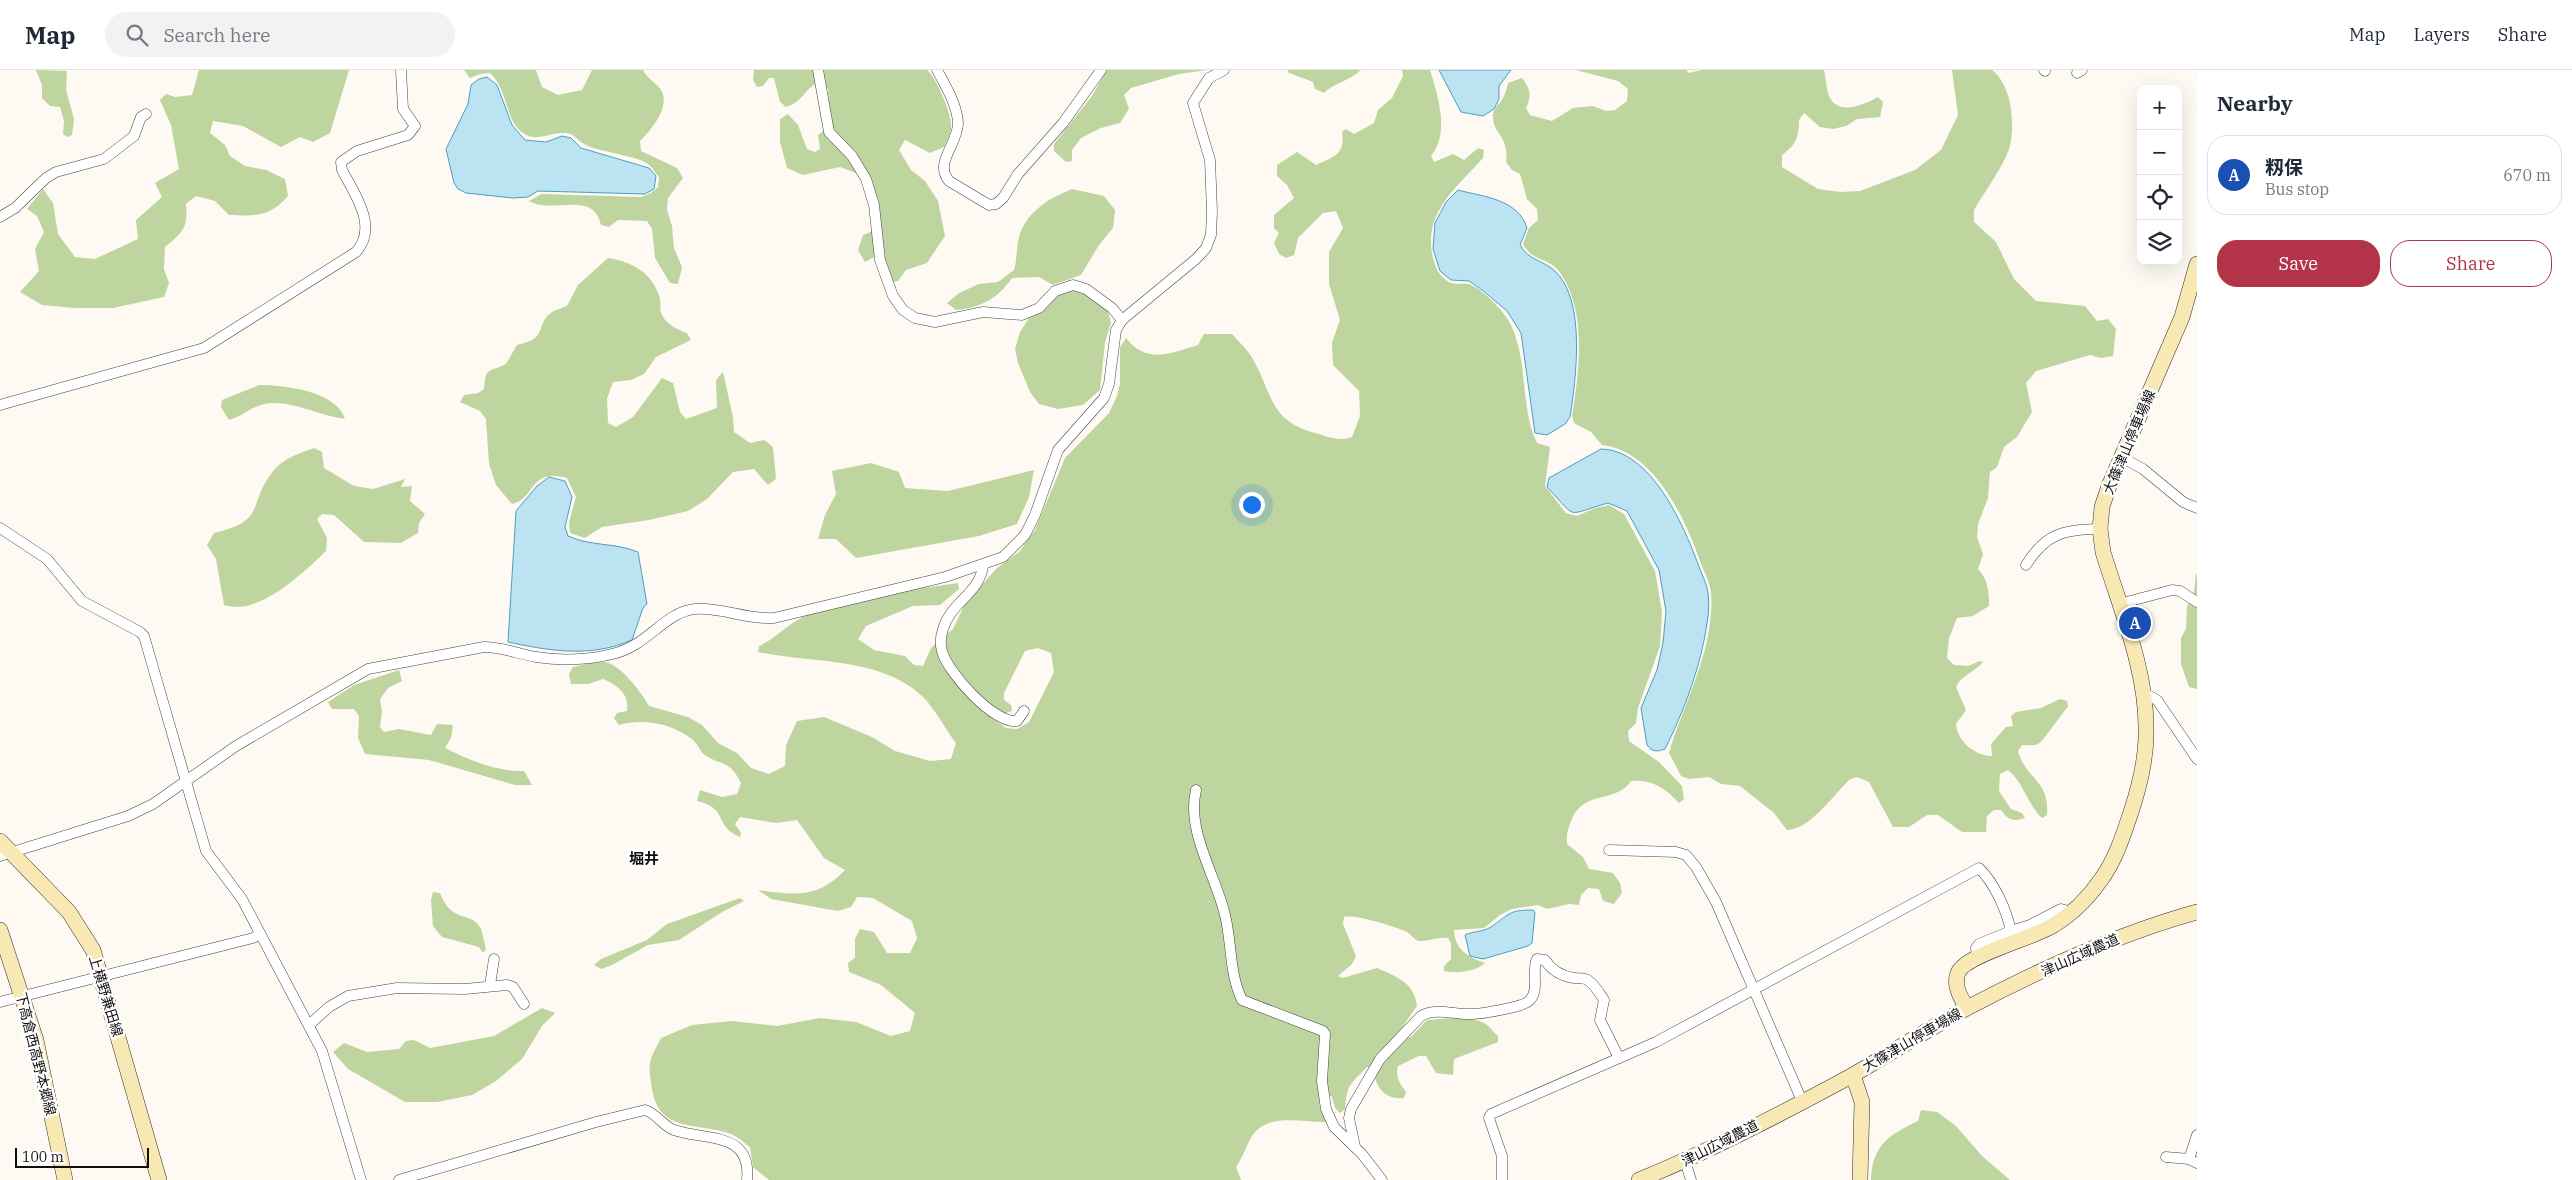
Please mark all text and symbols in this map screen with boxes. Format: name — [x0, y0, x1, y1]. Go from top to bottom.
search box — [105, 12, 455, 57]
text: Map — [25, 19, 75, 51]
icon: search — [123, 21, 151, 49]
text: Search here — [163, 23, 270, 47]
text: Map — [2349, 23, 2386, 46]
text: Layers — [2414, 23, 2470, 46]
text: Share — [2498, 23, 2547, 46]
map controls — [2137, 85, 2182, 265]
button: + — [2137, 85, 2182, 130]
text: Nearby — [2217, 89, 2293, 117]
button: − — [2137, 130, 2182, 175]
text: 籾保 — [2265, 155, 2303, 179]
text: A — [2228, 165, 2240, 185]
text: 670 m — [2503, 165, 2551, 185]
button: locate — [2137, 175, 2182, 220]
text: Bus stop — [2265, 179, 2329, 199]
button: layers — [2137, 220, 2182, 265]
button: Save — [2217, 240, 2380, 287]
button: Share — [2390, 240, 2552, 287]
street label: 大篠津山停車場線 — [2099, 387, 2159, 497]
your location — [1239, 492, 1265, 518]
pin: A — [2119, 604, 2151, 642]
district label: 堀井 — [629, 849, 659, 868]
street label: 津山広域農道 — [2038, 930, 2122, 980]
street label: 上横野兼田線 — [85, 953, 127, 1039]
street label: 下高倉西高野本郷線 — [12, 991, 60, 1117]
street label: 大篠津山停車場線 — [1859, 1004, 1965, 1076]
street label: 津山広域農道 — [1678, 1116, 1762, 1170]
scale bar — [15, 1145, 149, 1168]
text: 100 m — [22, 1148, 64, 1166]

